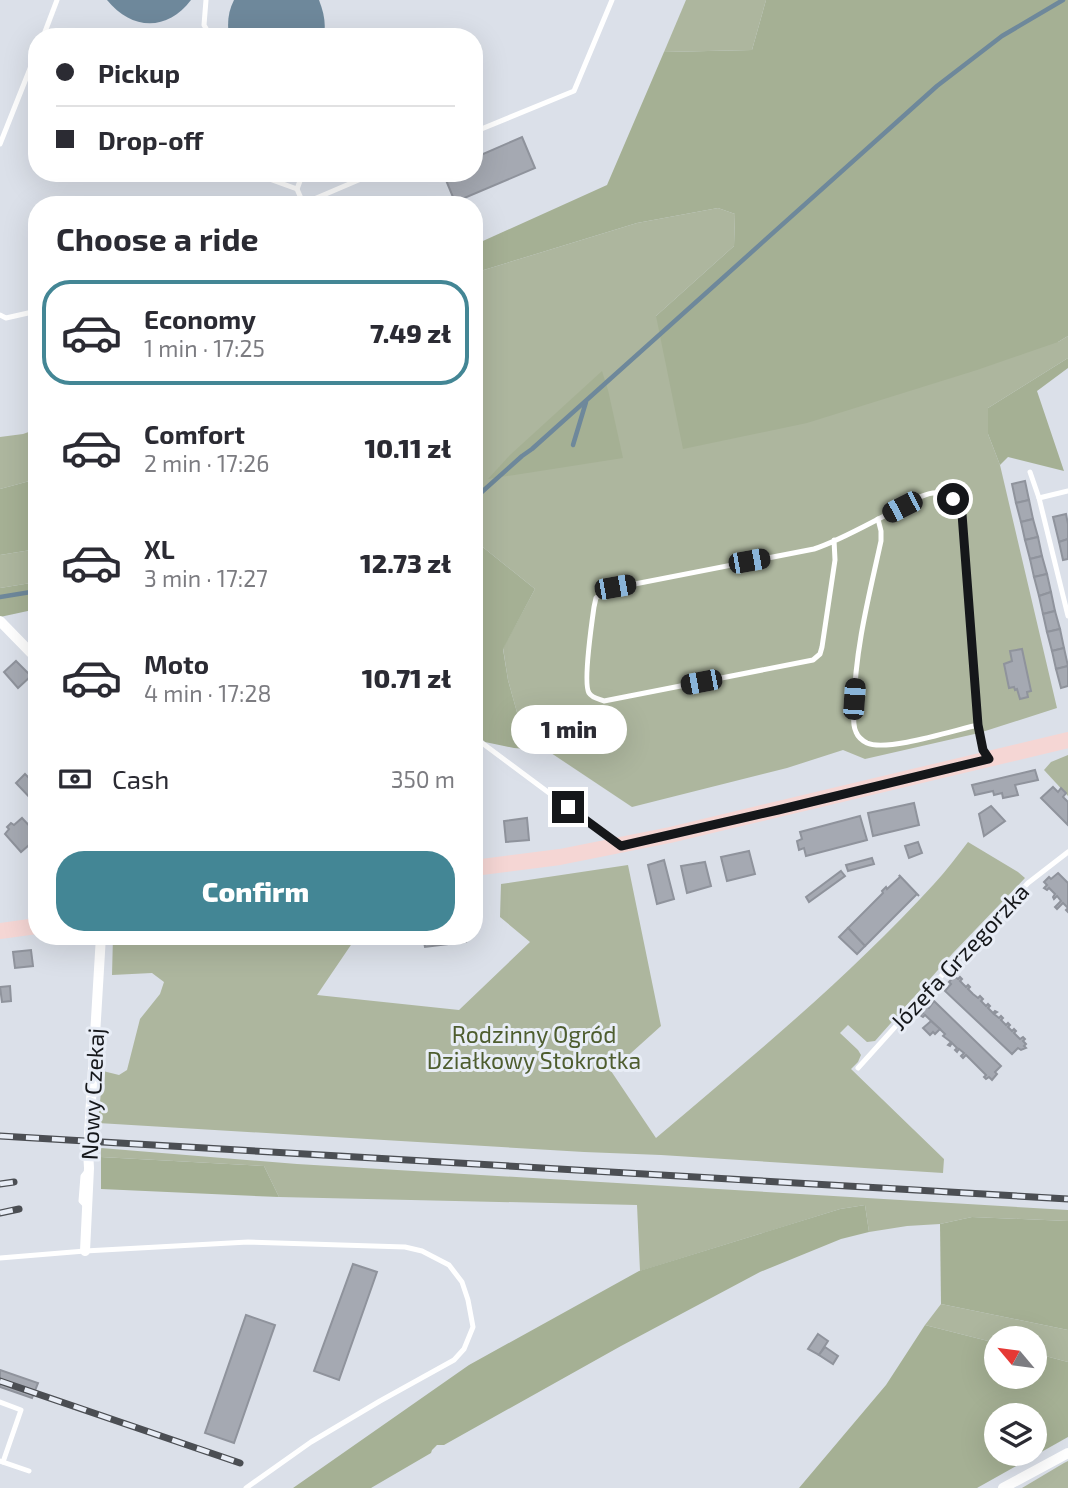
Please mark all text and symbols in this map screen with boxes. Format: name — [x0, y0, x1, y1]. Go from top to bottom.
text: Pickup — [98, 57, 180, 88]
text: Drop-off — [98, 124, 203, 155]
text: Choose a ride — [56, 219, 259, 257]
icon: car — [60, 301, 123, 364]
text: Economy — [144, 303, 256, 334]
text: 7.49 zł — [370, 317, 451, 348]
text: 1 min · 17:25 — [144, 334, 265, 362]
icon: car — [60, 416, 123, 479]
text: Comfort — [144, 418, 245, 449]
text: 10.11 zł — [364, 432, 451, 463]
text: 2 min · 17:26 — [144, 449, 269, 477]
route start — [937, 483, 969, 515]
car — [879, 488, 926, 526]
icon: car — [60, 531, 123, 594]
text: XL — [144, 533, 175, 564]
text: 12.73 zł — [360, 547, 451, 578]
car — [727, 547, 772, 575]
text: 3 min · 17:27 — [144, 564, 268, 592]
car — [593, 573, 638, 601]
icon: car — [60, 646, 123, 709]
text: Moto — [144, 648, 209, 679]
text: 10.71 zł — [362, 662, 451, 693]
car — [679, 668, 724, 696]
car — [843, 677, 866, 721]
text: 4 min · 17:28 — [144, 679, 271, 707]
callout: 1 min — [510, 706, 626, 754]
text: 1 min — [541, 715, 597, 743]
icon: cash — [56, 760, 94, 798]
text: Cash — [112, 763, 169, 794]
text: 350 m — [391, 765, 455, 793]
route end — [552, 791, 584, 823]
button: Confirm — [56, 851, 455, 931]
street label: Józefa Grzegorzka — [884, 877, 1034, 1035]
park label: Rodzinny Ogród Działkowy Stokrotka — [427, 1020, 641, 1074]
street label: Nowy Czekaj — [75, 1027, 109, 1161]
north arrow — [984, 1326, 1046, 1390]
map controls — [984, 1326, 1047, 1466]
button: layers — [984, 1403, 1047, 1466]

